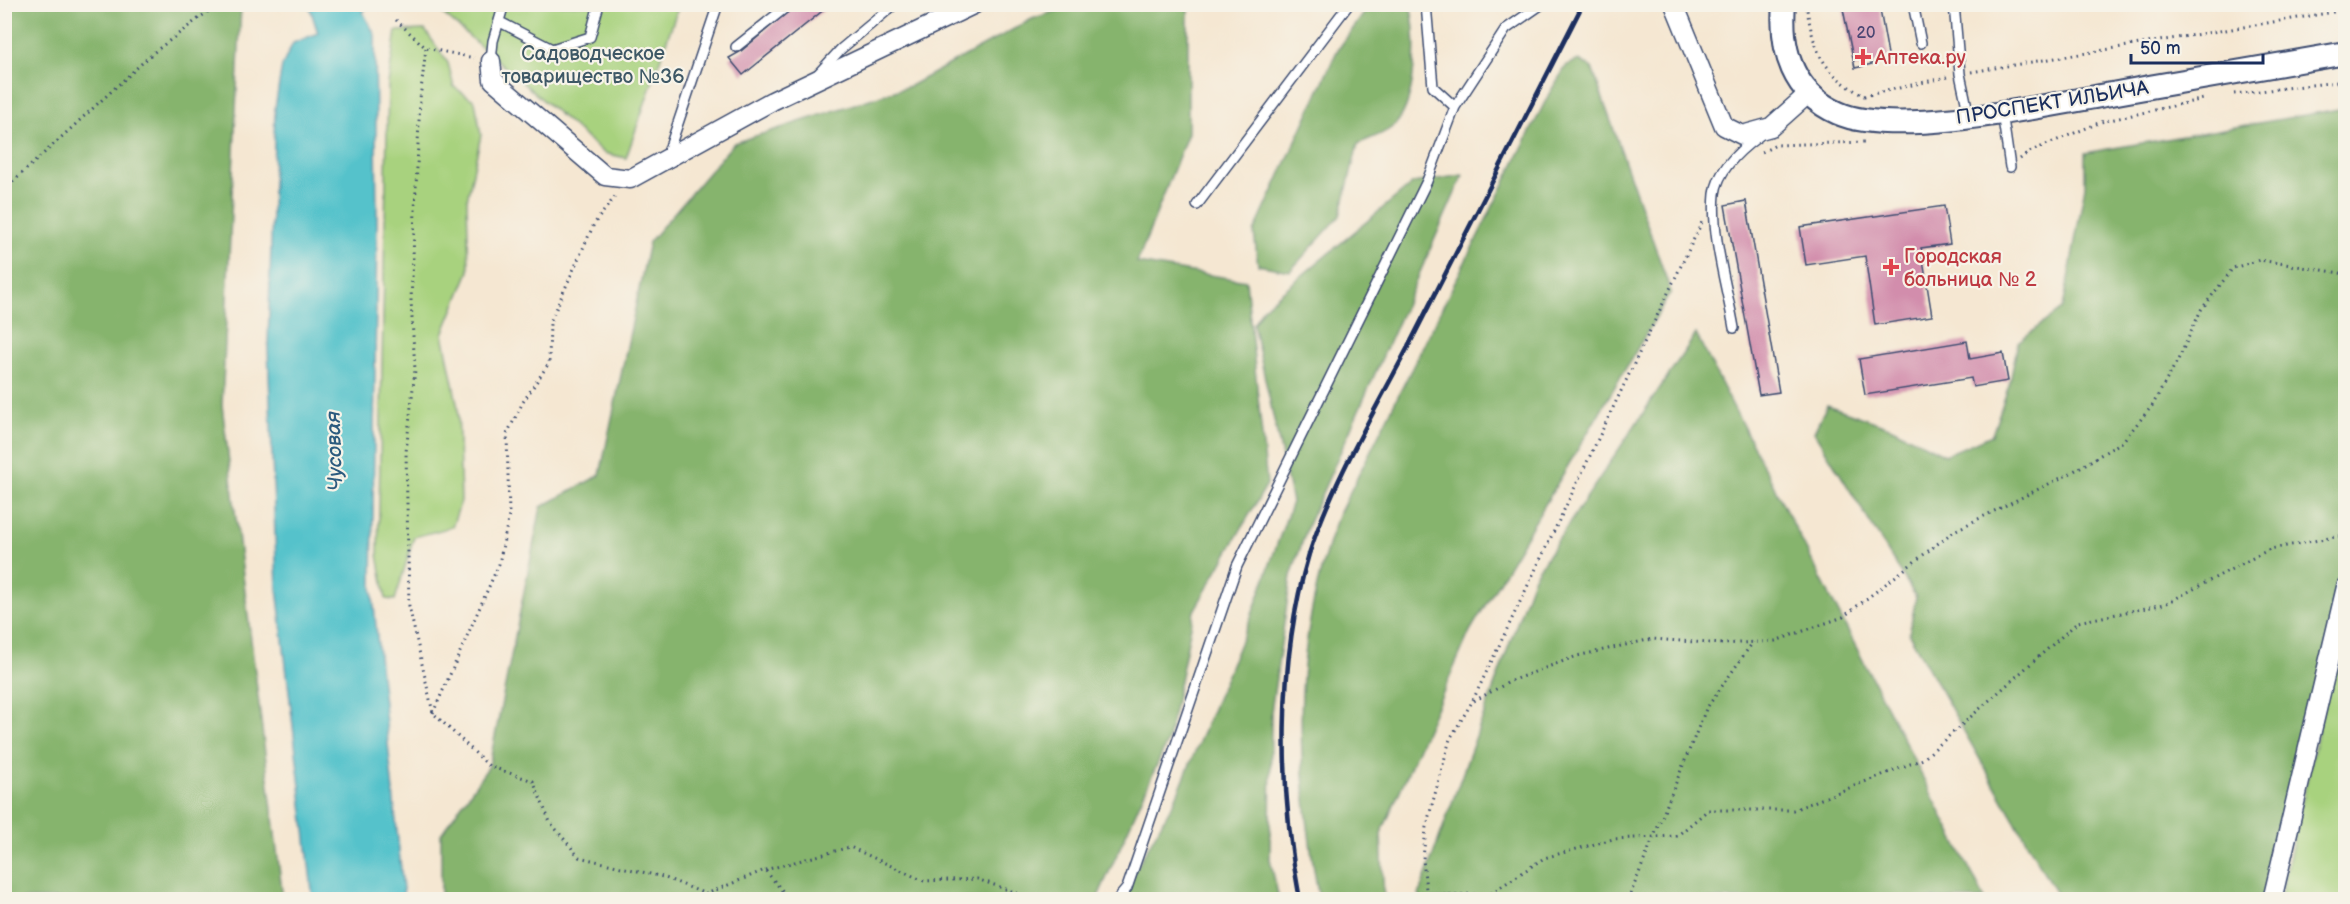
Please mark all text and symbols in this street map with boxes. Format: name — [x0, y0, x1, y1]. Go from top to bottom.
house number: 20 — [1857, 24, 1875, 43]
scale bar — [2131, 27, 2263, 65]
text: 50 m — [2140, 38, 2181, 59]
park label: Садоводческое товарищество №36 — [501, 42, 685, 89]
place label: Аптека.ру — [1874, 46, 1966, 70]
marker: Аптека.ру — [1856, 50, 1870, 64]
street label: ПРОСПЕКТ ИЛЬИЧА — [1954, 76, 2151, 130]
place label: Городская больница № 2 — [1904, 245, 2037, 292]
marker: Городская больница № 2 — [1882, 258, 1900, 276]
water label: Чусовая — [321, 410, 348, 491]

